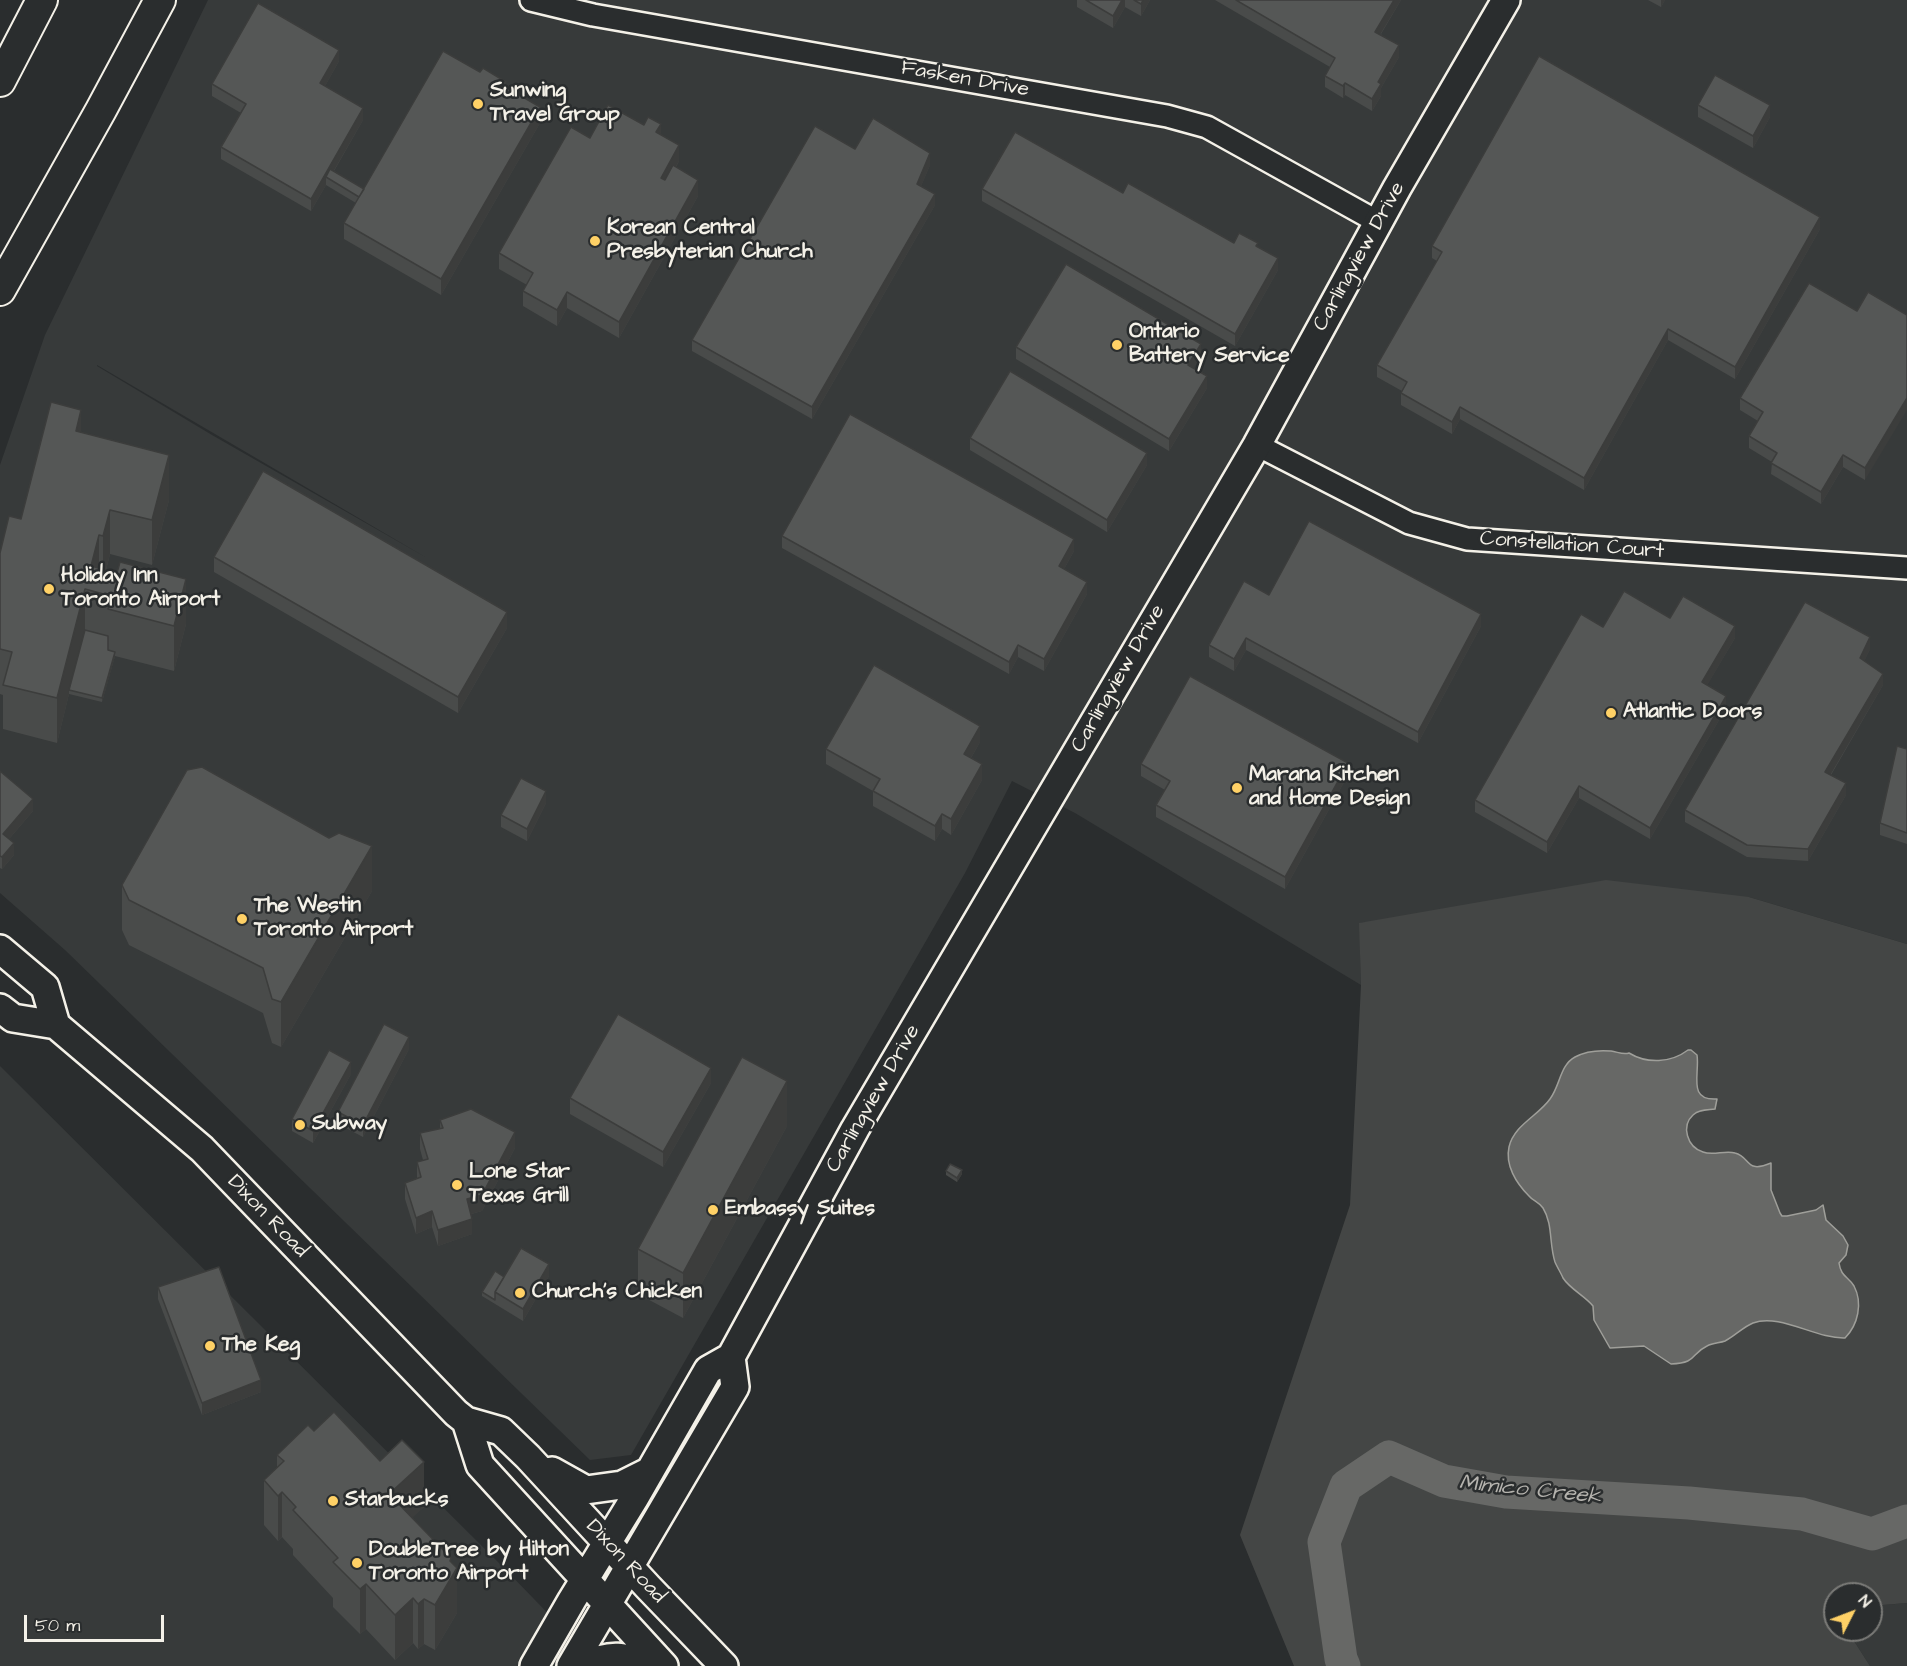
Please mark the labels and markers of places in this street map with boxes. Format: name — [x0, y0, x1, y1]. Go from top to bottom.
place label: Sunwing Travel Group — [490, 79, 620, 129]
marker: Sunwing Travel Group — [471, 97, 485, 111]
place label: Korean Central Presbyterian Church — [607, 216, 813, 266]
marker: Korean Central Presbyterian Church — [588, 234, 602, 248]
place label: Ontario Battery Service — [1129, 320, 1290, 370]
marker: Ontario Battery Service — [1110, 338, 1124, 352]
place label: Holiday Inn Toronto Airport — [61, 564, 220, 614]
marker: Holiday Inn Toronto Airport — [42, 582, 56, 596]
place label: Atlantic Doors — [1623, 700, 1762, 726]
marker: Atlantic Doors — [1604, 706, 1618, 720]
place label: Marana Kitchen and Home Design — [1249, 763, 1410, 813]
marker: Marana Kitchen and Home Design — [1230, 781, 1244, 795]
place label: The Westin Toronto Airport — [254, 894, 413, 944]
marker: The Westin Toronto Airport — [235, 912, 249, 926]
place label: Subway — [312, 1112, 387, 1138]
marker: Subway — [293, 1118, 307, 1132]
place label: Lone Star Texas Grill — [469, 1160, 570, 1210]
marker: Lone Star Texas Grill — [450, 1178, 464, 1192]
place label: Embassy Suites — [725, 1197, 875, 1223]
marker: Embassy Suites — [706, 1203, 720, 1217]
place label: Church's Chicken — [532, 1280, 702, 1306]
marker: Church's Chicken — [513, 1286, 527, 1300]
place label: The Keg — [222, 1333, 300, 1359]
marker: The Keg — [203, 1339, 217, 1353]
place label: Starbucks — [345, 1488, 448, 1514]
marker: Starbucks — [326, 1494, 340, 1508]
place label: DoubleTree by Hilton Toronto Airport — [369, 1538, 569, 1588]
marker: DoubleTree by Hilton Toronto Airport — [350, 1556, 364, 1570]

